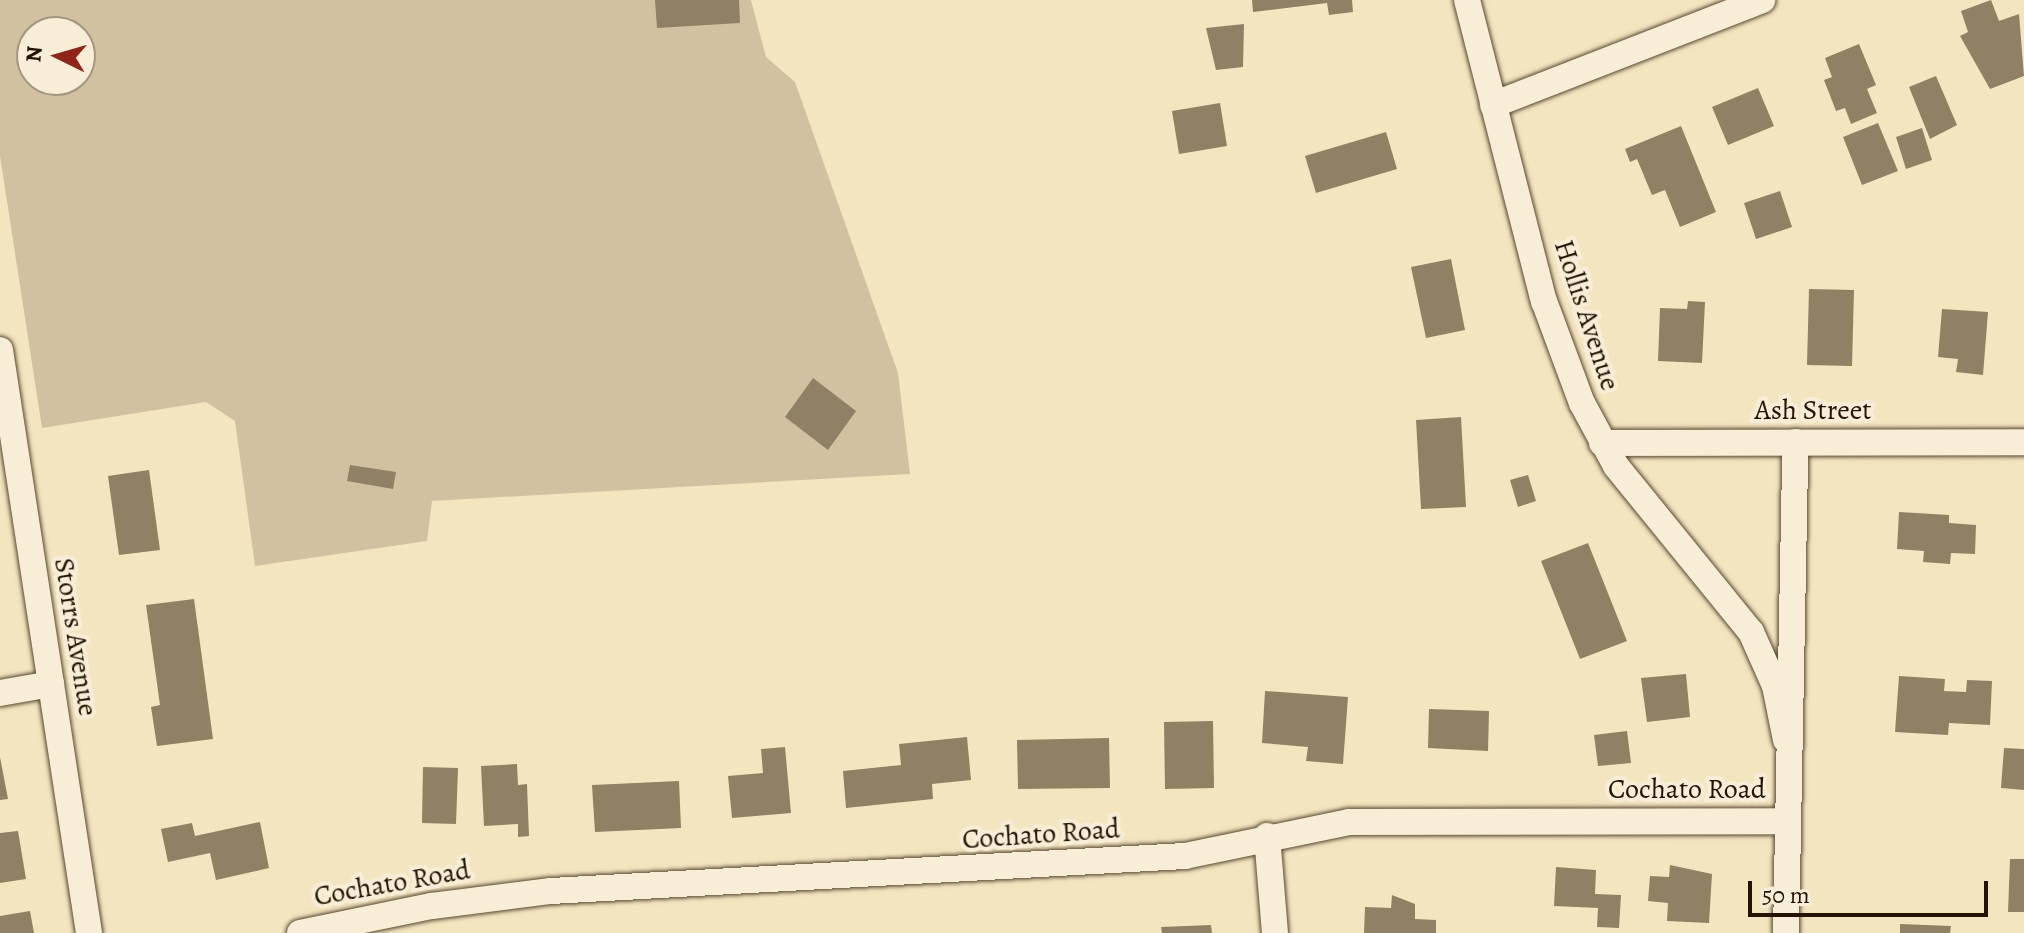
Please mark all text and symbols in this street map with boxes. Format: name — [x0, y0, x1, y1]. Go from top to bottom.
north arrow — [16, 16, 96, 96]
text: N — [18, 45, 50, 63]
street label: Hollis Avenue — [1547, 236, 1627, 394]
street label: Ash Street — [1755, 393, 1871, 427]
street label: Storrs Avenue — [47, 556, 105, 718]
street label: Cochato Road — [1608, 772, 1766, 806]
street label: Cochato Road — [961, 812, 1121, 856]
street label: Cochato Road — [311, 853, 473, 913]
scale bar — [1752, 865, 1992, 915]
text: 50 m — [1762, 879, 1810, 911]

